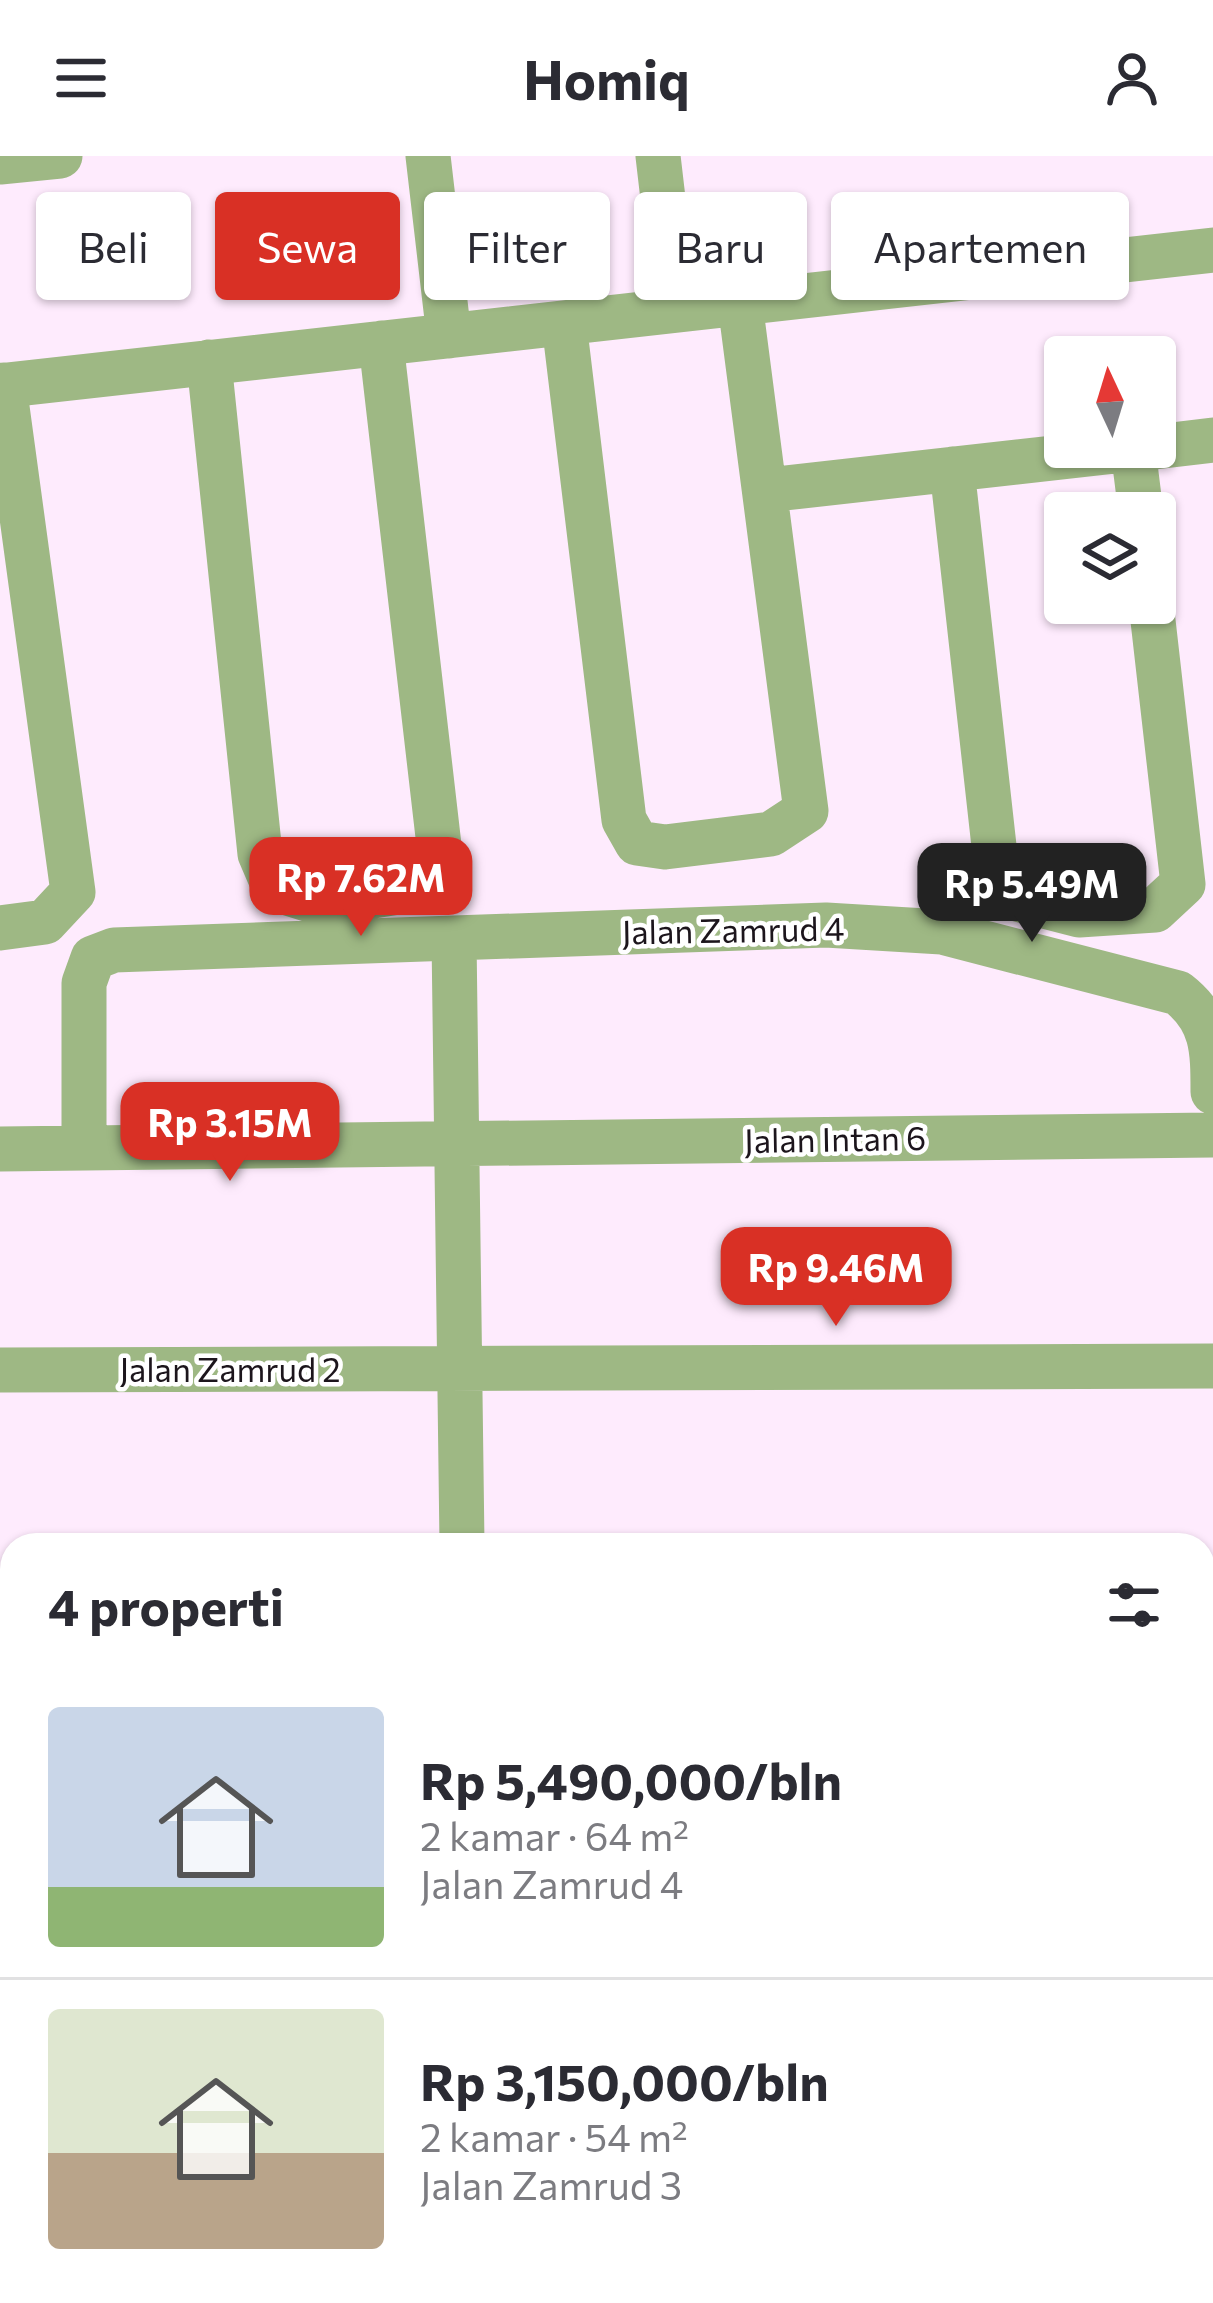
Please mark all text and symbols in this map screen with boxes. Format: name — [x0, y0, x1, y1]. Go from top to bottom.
icon: menu — [48, 45, 114, 111]
text: Homiq — [523, 45, 690, 111]
icon: person — [1099, 45, 1165, 111]
chip: Beli — [36, 192, 191, 300]
chip: Sewa — [215, 192, 400, 300]
chip: Filter — [424, 192, 610, 300]
chip: Baru — [634, 192, 807, 300]
chip: Apartemen — [831, 192, 1129, 300]
north arrow — [1044, 336, 1176, 468]
map controls — [1044, 336, 1176, 624]
button: layers — [1044, 492, 1176, 624]
pin: Rp 7.62M — [237, 837, 485, 939]
pin: Rp 5.49M — [908, 843, 1156, 945]
text: Rp 7.62M — [276, 852, 446, 900]
text: Rp 5.49M — [944, 858, 1120, 906]
street label: Jalan Zamrud 4 — [621, 907, 845, 951]
pin: Rp 3.15M — [106, 1082, 354, 1184]
text: Rp 3.15M — [147, 1097, 313, 1145]
street label: Jalan Intan 6 — [744, 1116, 926, 1160]
pin: Rp 9.46M — [712, 1227, 960, 1329]
text: Rp 9.46M — [748, 1242, 924, 1290]
street label: Jalan Zamrud 2 — [119, 1348, 341, 1389]
icon: filters — [1101, 1572, 1167, 1638]
text: 4 properti — [48, 1574, 284, 1637]
text: Rp 5,490,000/bln — [420, 1748, 842, 1811]
icon: home — [144, 1755, 288, 1899]
text: 2 kamar · 64 m² — [420, 1811, 689, 1859]
text: Jalan Zamrud 4 — [420, 1859, 683, 1907]
text: Rp 3,150,000/bln — [420, 2049, 829, 2112]
icon: home — [144, 2057, 288, 2201]
text: 2 kamar · 54 m² — [420, 2112, 688, 2160]
text: Jalan Zamrud 3 — [420, 2160, 682, 2208]

